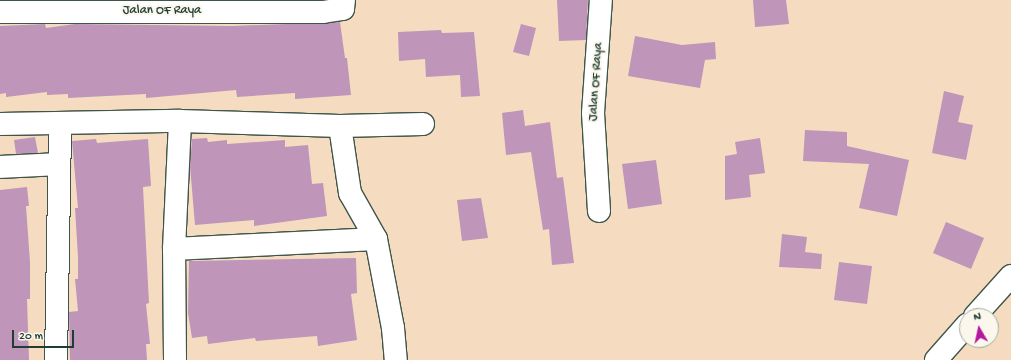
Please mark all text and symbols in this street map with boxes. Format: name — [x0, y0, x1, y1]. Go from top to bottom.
street label: Jalan OF Raya — [123, 3, 201, 19]
street label: Jalan OF Raya — [586, 42, 608, 122]
north arrow — [959, 308, 999, 348]
text: N — [973, 311, 982, 324]
scale bar — [14, 322, 76, 348]
text: 20 m — [19, 330, 43, 344]

